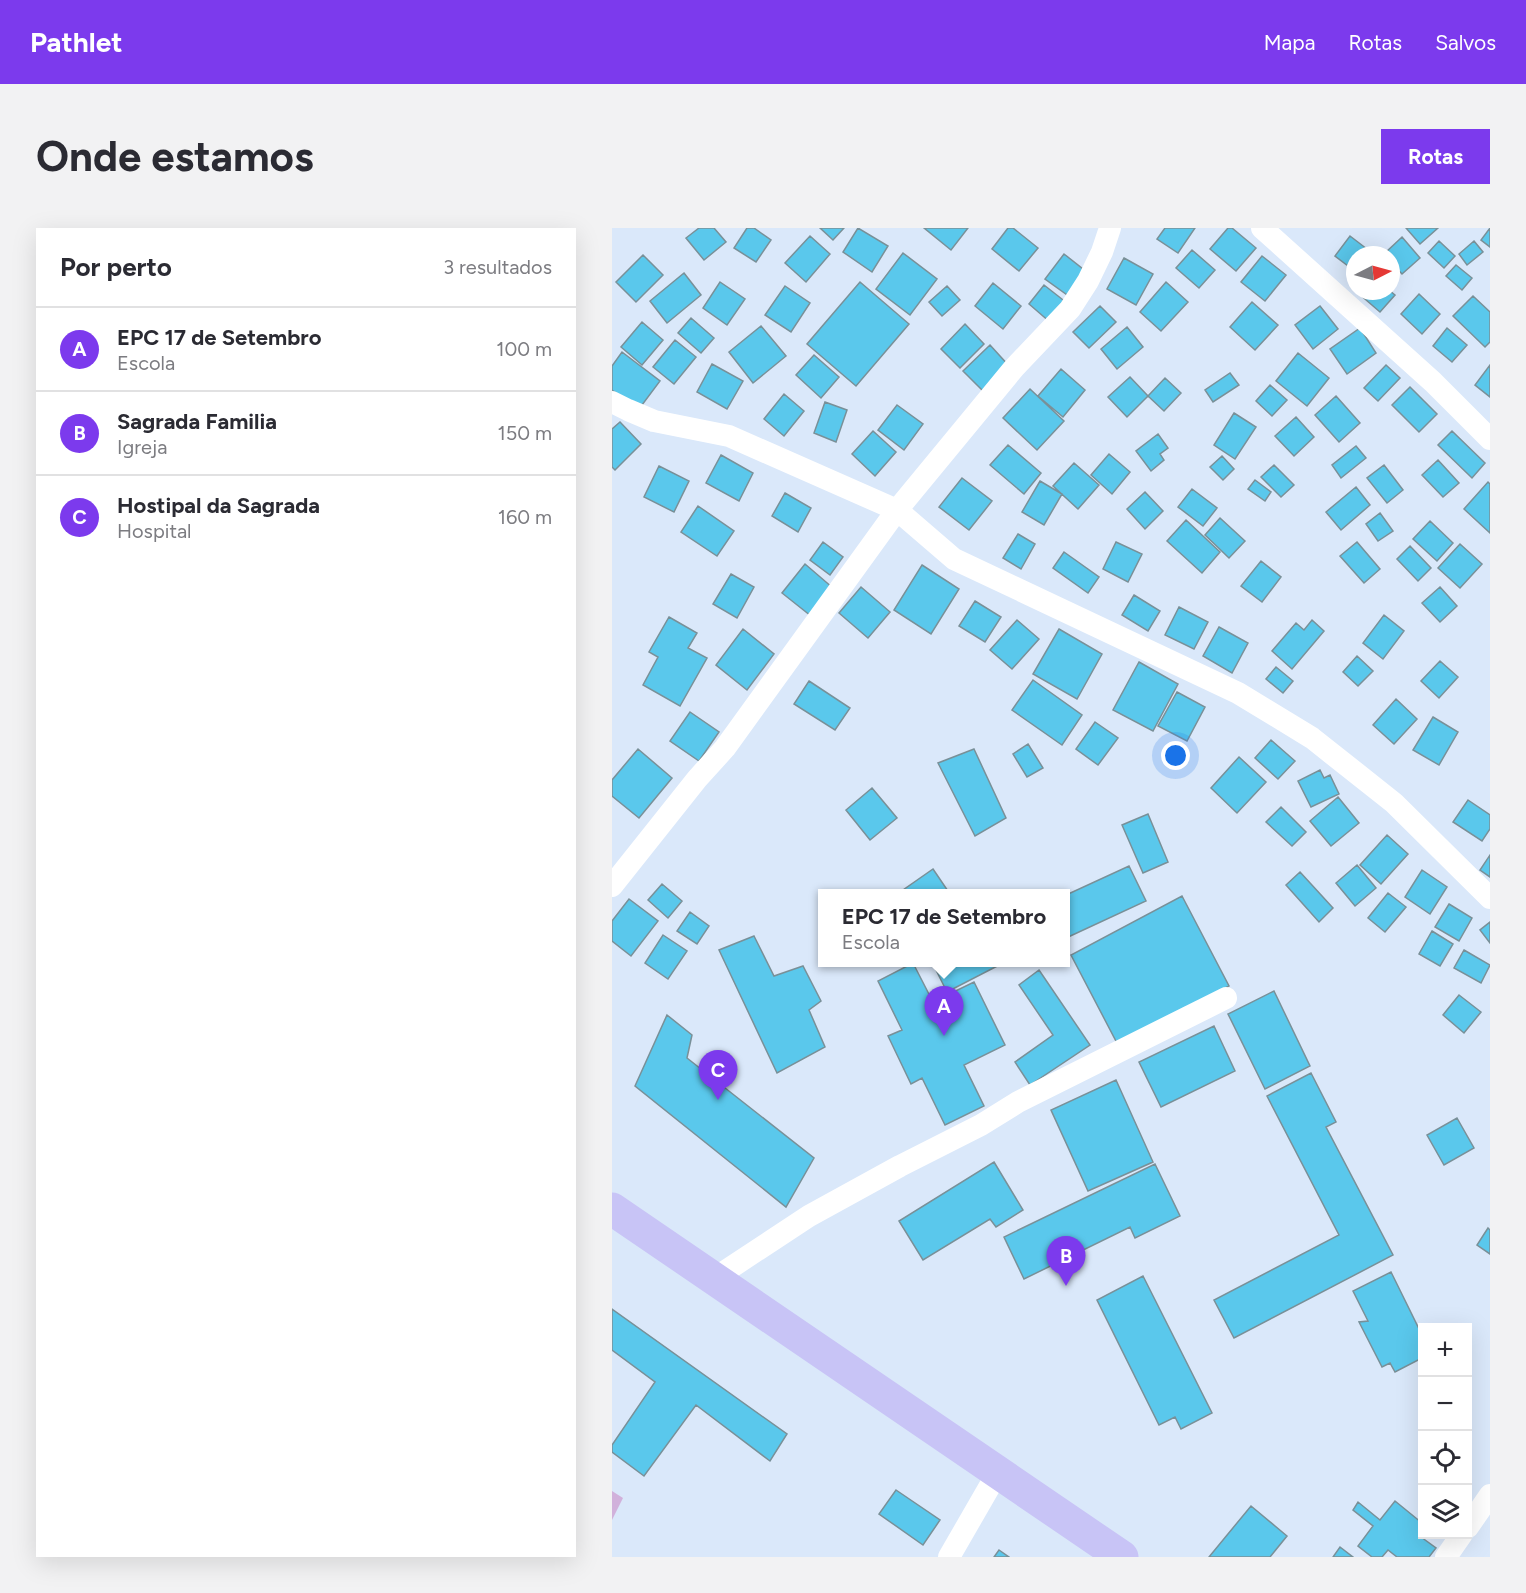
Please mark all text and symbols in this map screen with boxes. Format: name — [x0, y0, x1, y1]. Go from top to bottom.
text: Pathlet — [30, 25, 122, 59]
text: Mapa — [1264, 30, 1315, 55]
text: Rotas — [1348, 30, 1402, 55]
text: Salvos — [1435, 30, 1496, 55]
button: Rotas — [1381, 129, 1490, 184]
text: Onde estamos — [36, 131, 314, 182]
north arrow — [1346, 246, 1400, 300]
text: Por perto — [60, 251, 172, 283]
text: 3 resultados — [443, 255, 552, 279]
text: EPC 17 de Setembro — [117, 324, 321, 351]
text: A — [72, 337, 87, 361]
text: 100 m — [496, 337, 552, 361]
text: Escola — [117, 351, 175, 375]
text: Sagrada Familia — [117, 408, 277, 435]
text: B — [73, 421, 86, 445]
text: 150 m — [497, 421, 552, 445]
text: Igreja — [117, 435, 167, 459]
text: Hostipal da Sagrada — [117, 492, 320, 519]
text: C — [72, 505, 87, 529]
text: 160 m — [498, 505, 552, 529]
text: Hospital — [117, 519, 192, 543]
your location — [1161, 741, 1190, 770]
popup — [818, 889, 1070, 967]
text: EPC 17 de Setembro — [842, 903, 1046, 930]
text: Escola — [842, 930, 900, 954]
pin: A — [924, 986, 964, 1036]
pin: C — [698, 1050, 738, 1100]
pin: B — [1046, 1236, 1086, 1286]
map controls — [1418, 1323, 1472, 1539]
button: + — [1418, 1323, 1472, 1377]
button: − — [1418, 1377, 1472, 1431]
button: locate — [1418, 1431, 1472, 1485]
button: layers — [1418, 1485, 1472, 1539]

